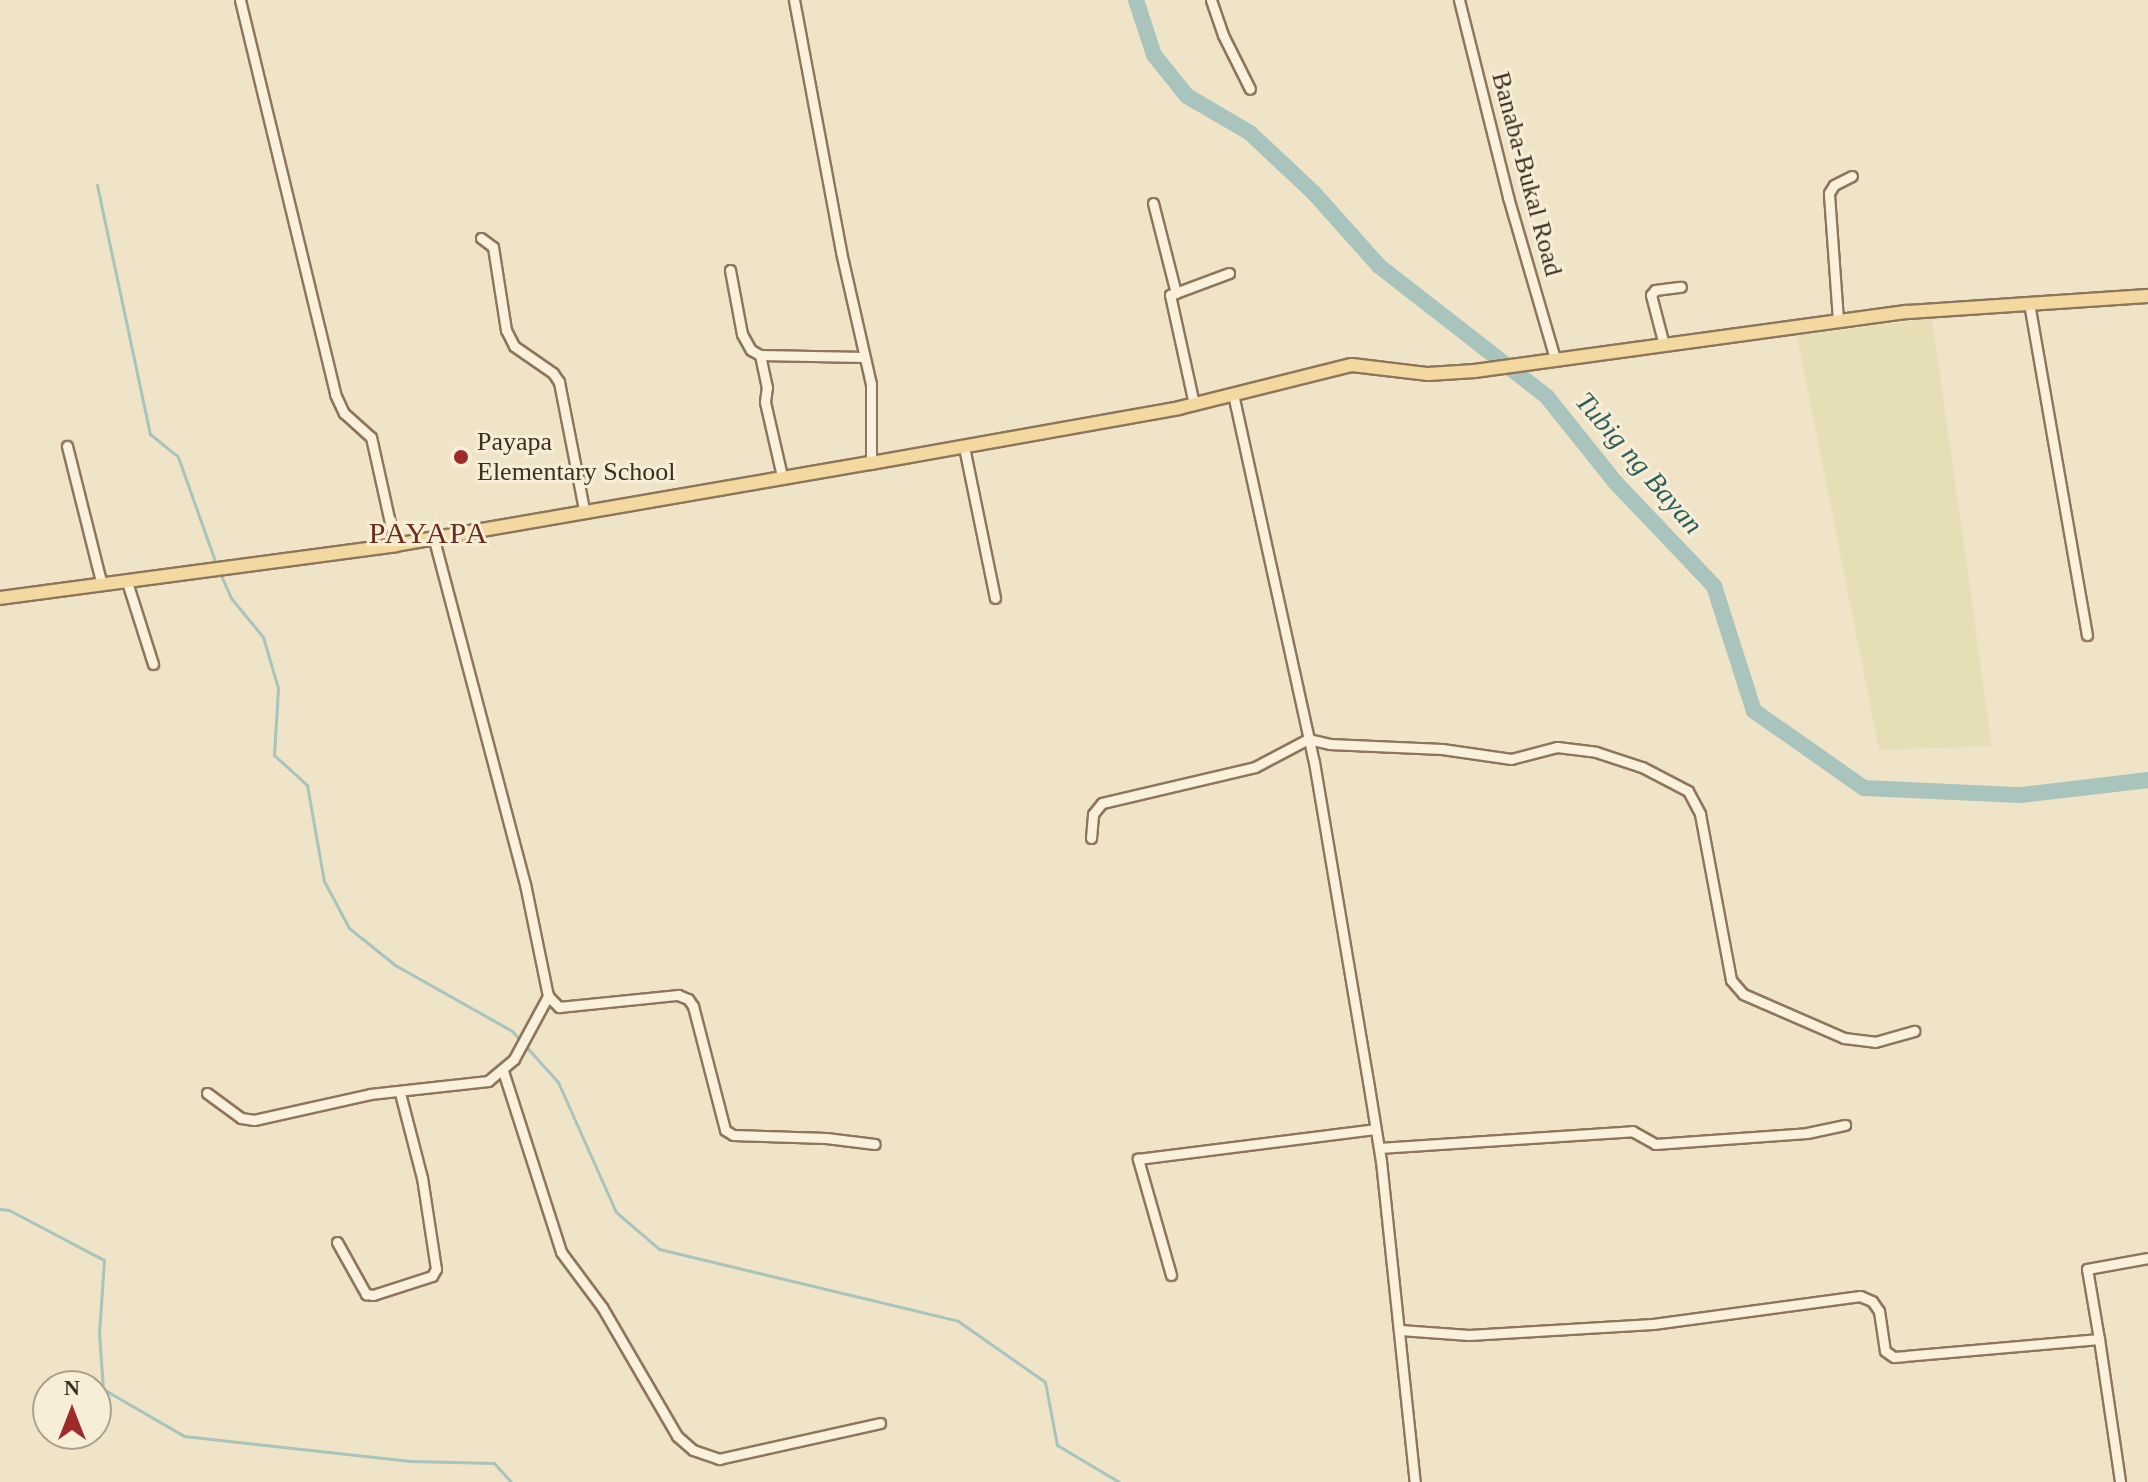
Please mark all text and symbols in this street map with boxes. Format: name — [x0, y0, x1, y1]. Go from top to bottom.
street label: Banaba-Bukal Road — [1485, 68, 1569, 280]
water label: Tubig ng Bayan — [1568, 385, 1710, 541]
place label: Payapa Elementary School — [477, 426, 676, 488]
marker: Payapa Elementary School — [452, 448, 470, 466]
district label: PAYAPA — [369, 515, 489, 551]
north arrow — [32, 1370, 112, 1450]
text: N — [64, 1375, 80, 1400]

